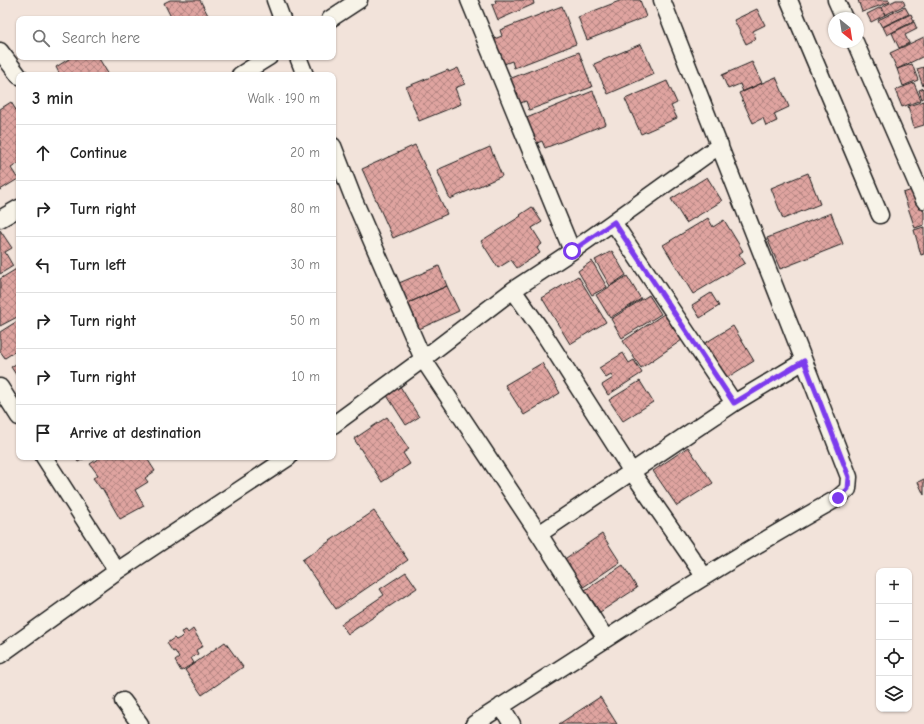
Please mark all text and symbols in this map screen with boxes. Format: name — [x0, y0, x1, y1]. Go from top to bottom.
north arrow — [828, 12, 864, 48]
search box — [16, 16, 336, 60]
icon: search — [30, 27, 52, 49]
text: Search here — [62, 29, 140, 47]
text: 3 min — [32, 89, 73, 108]
text: Walk · 190 m — [248, 91, 320, 106]
icon: ahead — [32, 142, 54, 164]
text: Continue — [70, 144, 127, 162]
text: 20 m — [290, 145, 320, 160]
icon: right — [32, 198, 54, 220]
text: Turn right — [70, 200, 136, 218]
text: 80 m — [290, 201, 320, 216]
route start — [563, 242, 581, 260]
icon: left — [32, 254, 54, 276]
text: Turn left — [70, 256, 126, 274]
text: 30 m — [290, 257, 320, 272]
icon: right — [32, 310, 54, 332]
text: Turn right — [70, 312, 136, 330]
text: 50 m — [290, 313, 320, 328]
icon: right — [32, 366, 54, 388]
text: Turn right — [70, 368, 136, 386]
text: 10 m — [292, 369, 320, 384]
icon: arrive — [32, 422, 54, 444]
text: Arrive at destination — [70, 424, 201, 442]
route end — [829, 489, 847, 507]
map controls — [876, 568, 912, 712]
button: + — [876, 568, 912, 604]
button: − — [876, 604, 912, 640]
button: locate — [876, 640, 912, 676]
button: layers — [876, 676, 912, 712]

